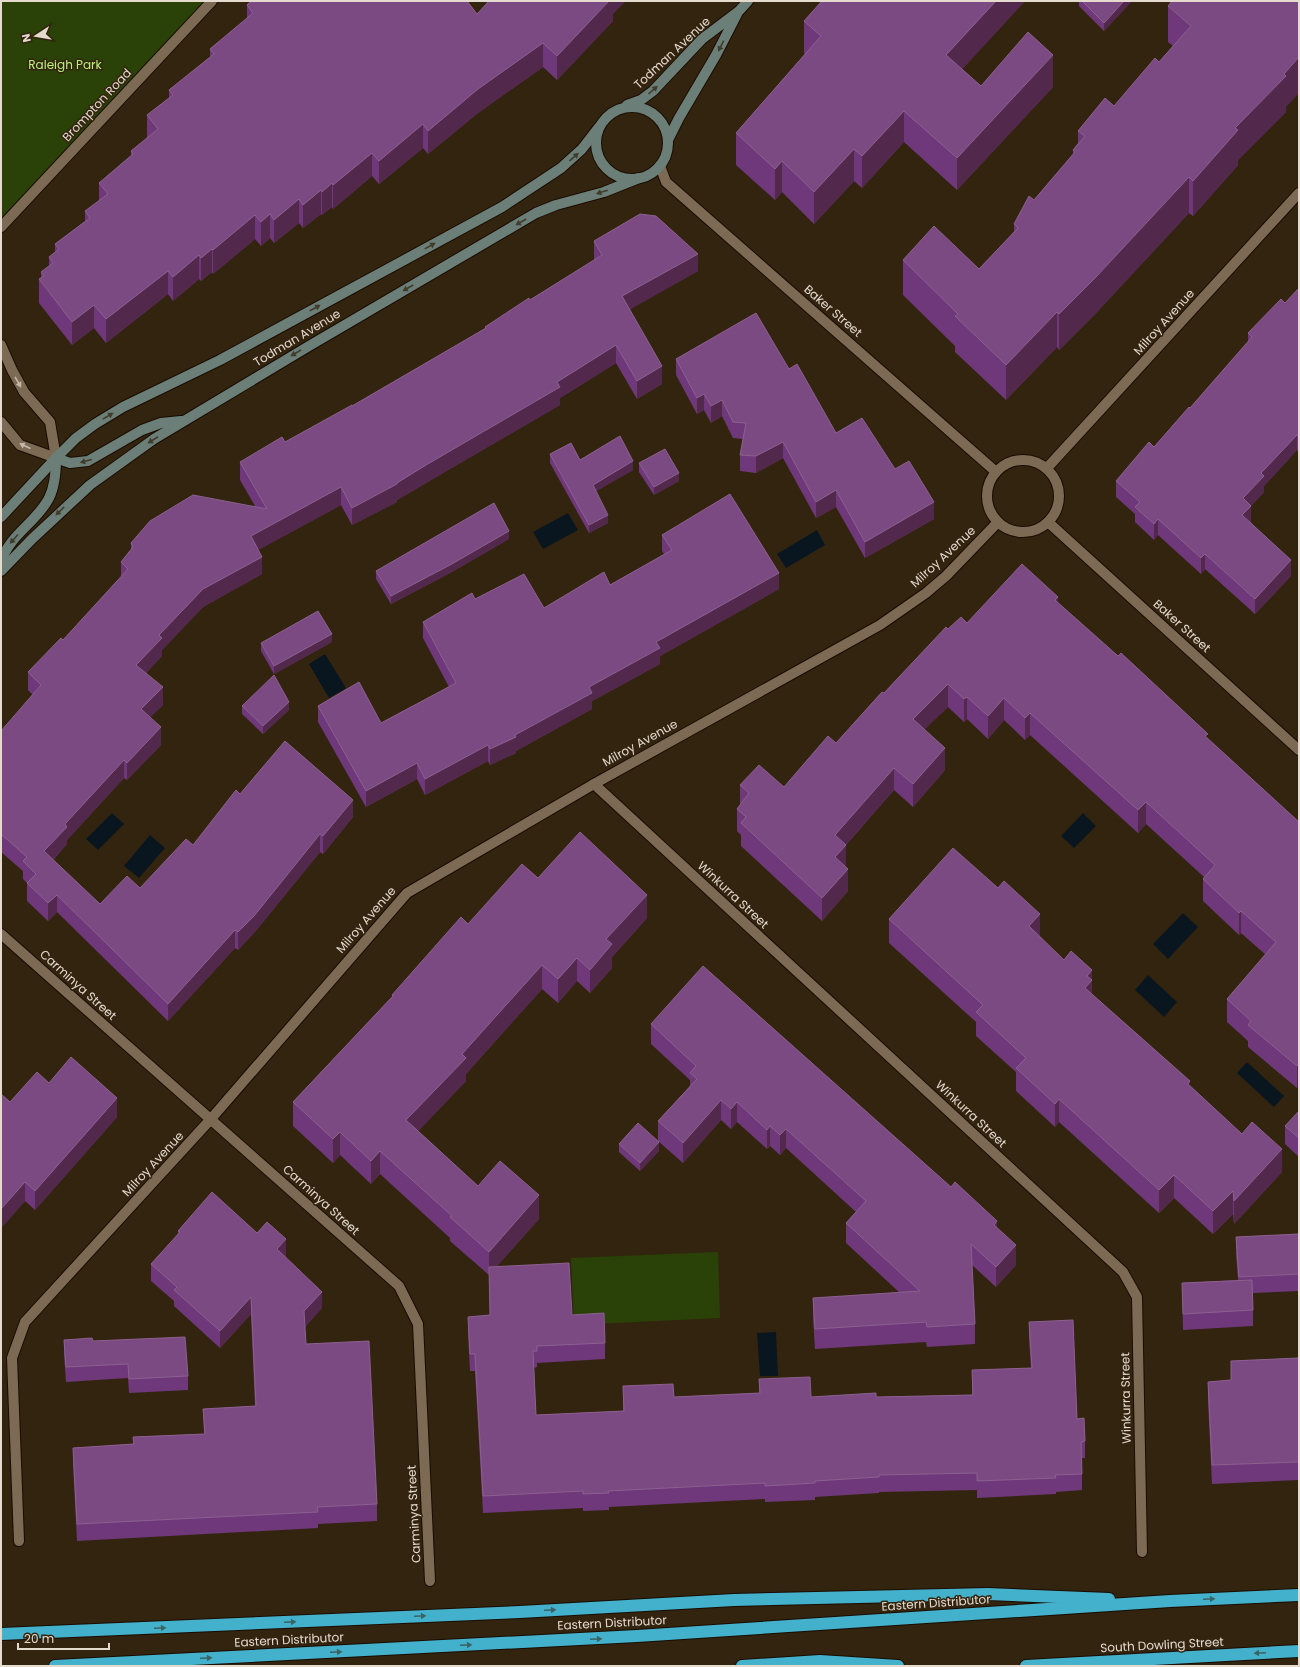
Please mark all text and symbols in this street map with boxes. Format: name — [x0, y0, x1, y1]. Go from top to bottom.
street label: Todman Avenue — [630, 13, 714, 93]
north arrow — [16, 16, 56, 56]
text: N — [18, 32, 35, 44]
one-way arrow — [718, 40, 724, 51]
park label: Raleigh Park — [28, 56, 103, 73]
street label: Brompton Road — [58, 64, 135, 145]
one-way arrow — [648, 85, 658, 95]
one-way arrow — [568, 152, 579, 161]
one-way arrow — [596, 189, 608, 195]
one-way arrow — [515, 219, 527, 226]
one-way arrow — [424, 243, 436, 250]
street label: Baker Street — [801, 281, 866, 341]
one-way arrow — [403, 284, 414, 291]
street label: Milroy Avenue — [1129, 285, 1198, 358]
street label: Todman Avenue — [250, 305, 343, 370]
one-way arrow — [310, 305, 321, 312]
one-way arrow — [290, 350, 302, 357]
one-way arrow — [15, 376, 22, 388]
one-way arrow — [103, 412, 113, 420]
one-way arrow — [148, 436, 158, 444]
one-way arrow — [19, 443, 30, 449]
one-way arrow — [79, 458, 92, 464]
one-way arrow — [55, 506, 65, 516]
street label: Milroy Avenue — [906, 522, 979, 591]
one-way arrow — [9, 534, 19, 544]
street label: Baker Street — [1150, 595, 1215, 656]
street label: Milroy Avenue — [599, 715, 680, 770]
street label: Winkurra Street — [694, 857, 773, 932]
street label: Milroy Avenue — [332, 883, 399, 957]
street label: Carminya Street — [36, 946, 120, 1024]
street label: Winkurra Street — [932, 1076, 1011, 1151]
street label: Milroy Avenue — [118, 1127, 187, 1200]
street label: Carminya Street — [279, 1161, 363, 1239]
street label: Winkurra Street — [1116, 1352, 1135, 1444]
street label: Carminya Street — [402, 1465, 425, 1563]
street label: Eastern Distributor — [881, 1590, 992, 1615]
one-way arrow — [1203, 1596, 1215, 1603]
one-way arrow — [544, 1607, 556, 1614]
street label: Eastern Distributor — [557, 1611, 668, 1634]
one-way arrow — [414, 1613, 426, 1620]
one-way arrow — [284, 1619, 297, 1625]
one-way arrow — [154, 1624, 166, 1631]
scale bar — [18, 1625, 109, 1651]
street label: Eastern Distributor — [234, 1628, 345, 1651]
text: 20 m — [24, 1630, 54, 1647]
street label: South Dowling Street — [1100, 1633, 1224, 1656]
one-way arrow — [590, 1635, 602, 1642]
one-way arrow — [460, 1642, 472, 1649]
one-way arrow — [330, 1648, 342, 1655]
one-way arrow — [1254, 1650, 1266, 1657]
one-way arrow — [200, 1655, 212, 1662]

